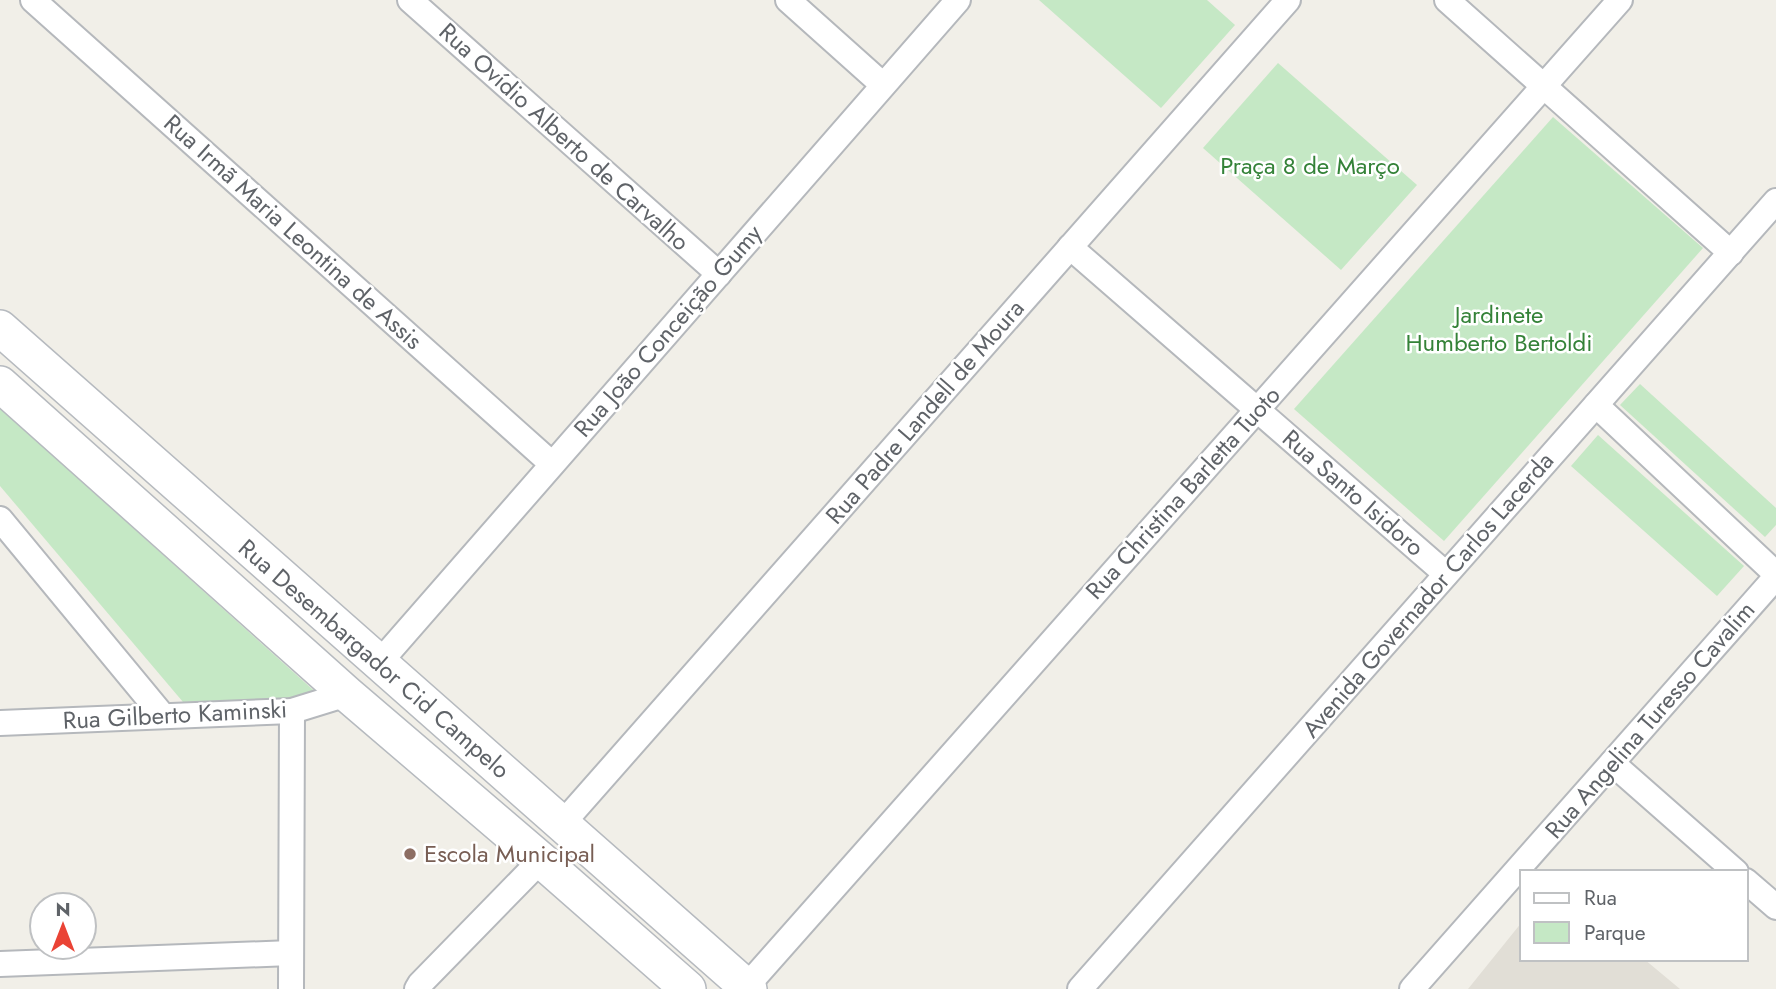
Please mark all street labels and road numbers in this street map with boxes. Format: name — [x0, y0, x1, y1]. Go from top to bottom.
street label: Rua Ovídio Alberto de Carvalho — [431, 14, 697, 259]
street label: Rua Irmã Maria Leontina de Assis — [156, 106, 430, 357]
street label: Rua João Conceição Gumy — [565, 216, 770, 445]
street label: Rua Padre Landell de Moura — [817, 292, 1032, 532]
street label: Rua Christina Barletta Tuoto — [1077, 378, 1288, 607]
street label: Rua Santo Isidoro — [1275, 421, 1432, 564]
street label: Avenida Governador Carlos Lacerda — [1294, 444, 1562, 745]
street label: Rua Desembargador Cid Campelo — [231, 531, 518, 787]
street label: Rua Angelina Turesso Cavalim — [1537, 593, 1763, 846]
street label: Rua Gilberto Kaminski — [62, 691, 288, 738]

